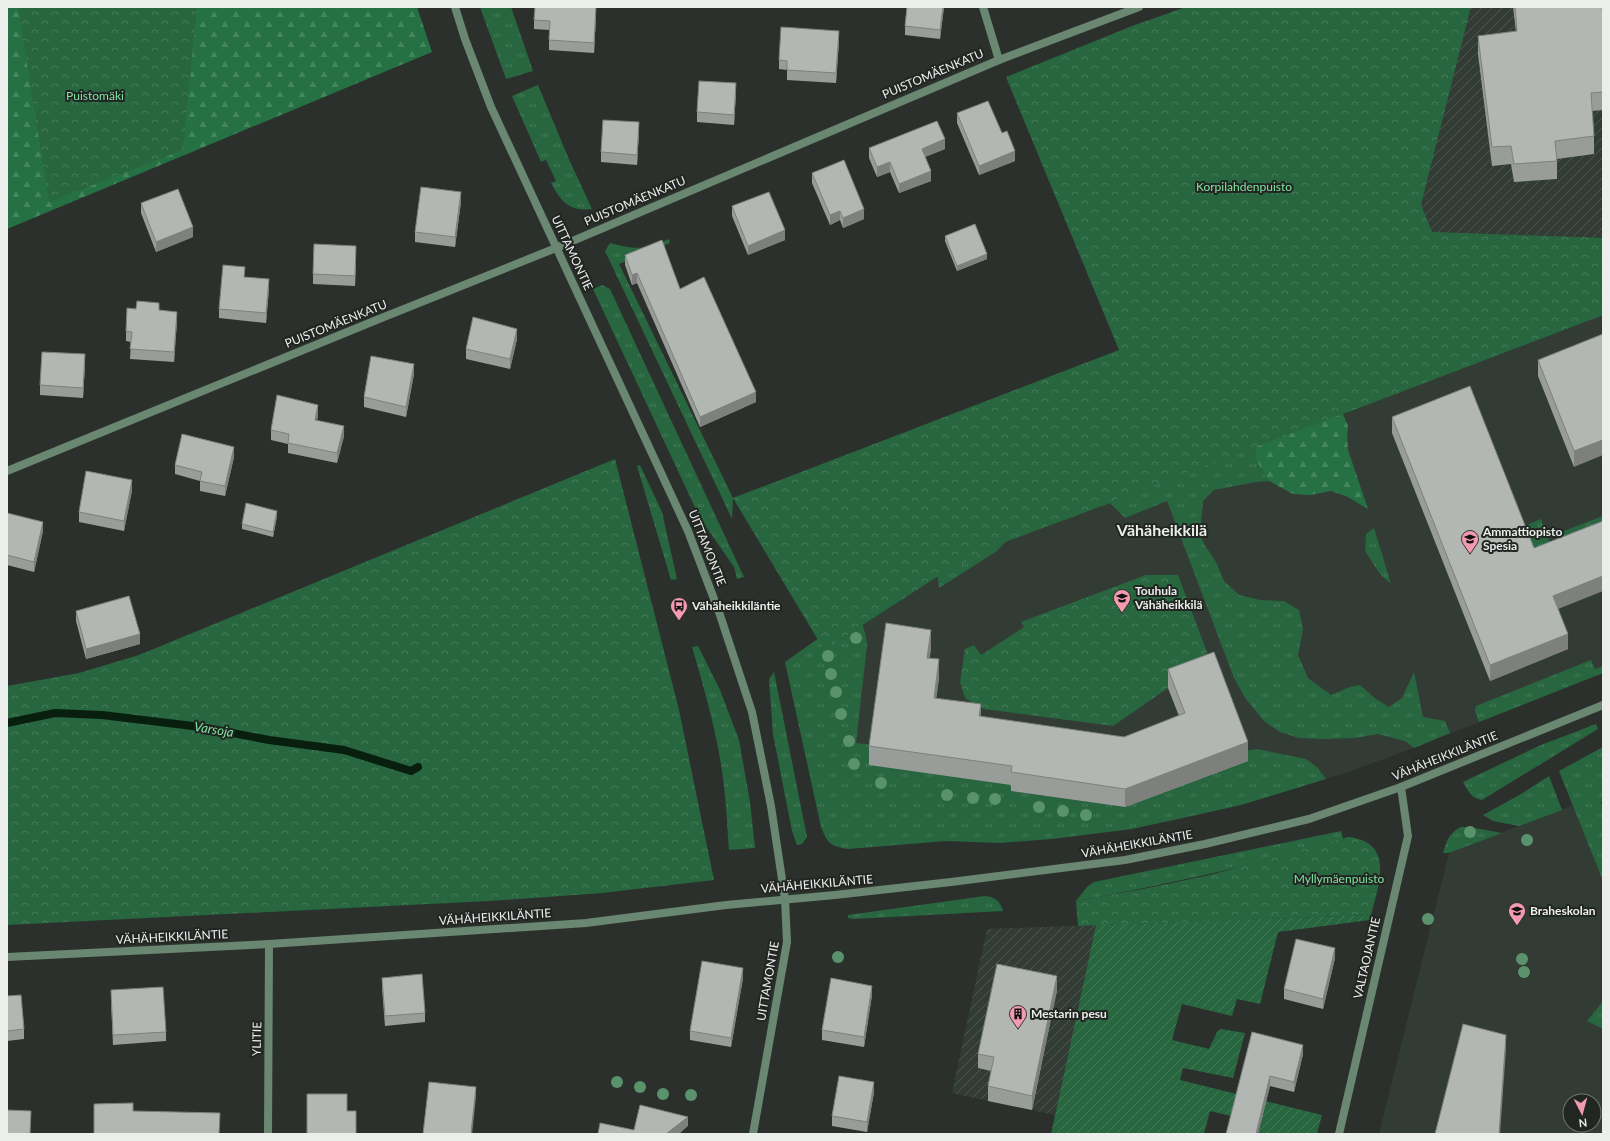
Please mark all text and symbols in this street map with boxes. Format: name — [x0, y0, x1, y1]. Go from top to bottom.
street label: PUISTOMÄENKATU — [880, 45, 986, 102]
park label: Puistomäki — [66, 88, 124, 103]
street label: PUISTOMÄENKATU — [582, 172, 688, 229]
park label: Korpilahdenpuisto — [1196, 179, 1292, 194]
street label: UITTAMONTIE — [549, 213, 596, 293]
street label: PUISTOMÄENKATU — [283, 296, 389, 351]
street label: UITTAMONTIE — [685, 507, 730, 588]
district label: Vähäheikkilä — [1116, 520, 1207, 539]
place label: Ammattiopisto Spesia — [1482, 524, 1562, 553]
school or university icon: Ammattiopisto Spesia — [1460, 529, 1480, 554]
place label: Touhula Vähäheikkilä — [1134, 583, 1203, 612]
school or university icon: Touhula Vähäheikkilä — [1112, 588, 1132, 613]
bus stop icon: Vähäheikkiläntie — [669, 596, 689, 621]
place label: Vähäheikkiläntie — [691, 598, 781, 613]
water label: Varsoja — [193, 718, 235, 740]
street label: VÄHÄHEIKKILÄNTIE — [1390, 728, 1500, 784]
street label: VÄHÄHEIKKILÄNTIE — [1080, 826, 1194, 861]
street label: VÄHÄHEIKKILÄNTIE — [760, 871, 874, 896]
park label: Myllymäenpuisto — [1294, 871, 1384, 886]
school or university icon: Braheskolan — [1507, 901, 1527, 926]
place label: Braheskolan — [1530, 903, 1596, 918]
street label: VÄHÄHEIKKILÄNTIE — [438, 905, 552, 928]
street label: VALTAOJANTIE — [1350, 915, 1383, 1000]
street label: VÄHÄHEIKKILÄNTIE — [115, 926, 229, 947]
street label: UITTAMONTIE — [753, 940, 782, 1022]
building icon: Mestarin pesu — [1008, 1004, 1028, 1029]
place label: Mestarin pesu — [1031, 1006, 1107, 1021]
street label: YLITIE — [249, 1022, 264, 1056]
north arrow — [1562, 1093, 1602, 1133]
text: N — [1578, 1117, 1588, 1130]

